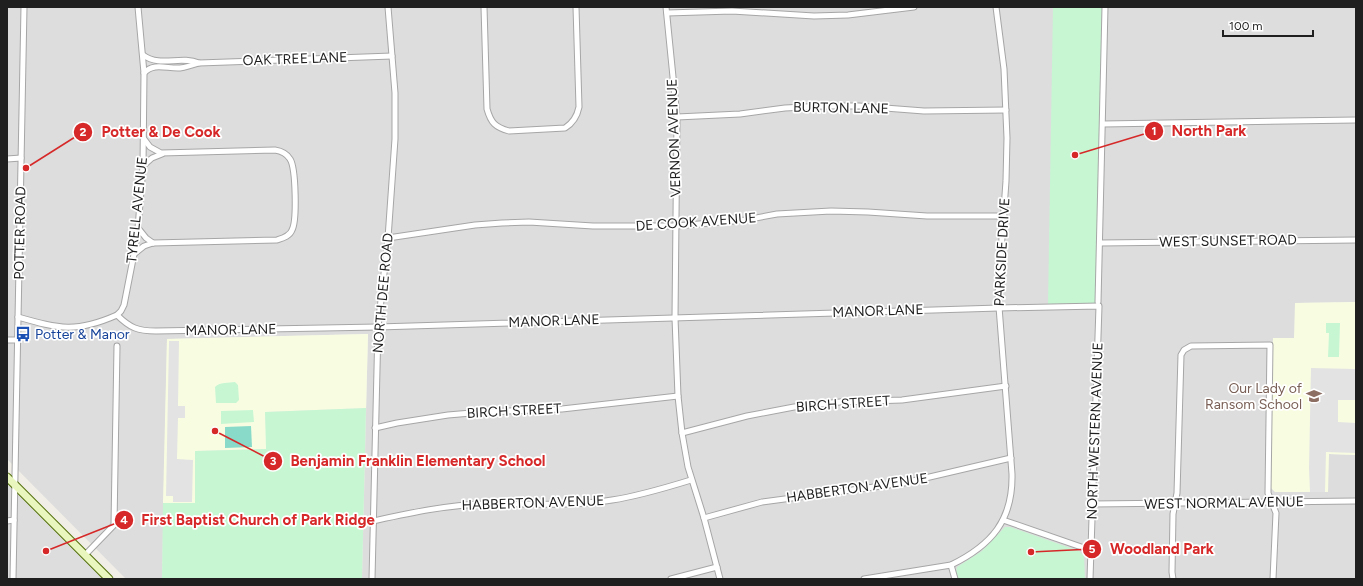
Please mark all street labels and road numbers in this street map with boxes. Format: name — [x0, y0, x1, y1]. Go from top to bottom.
street label: OAK TREE LANE — [242, 49, 348, 69]
street label: VERNON AVENUE — [663, 78, 685, 198]
street label: BURTON LANE — [793, 99, 889, 117]
street label: TYRELL AVENUE — [123, 156, 151, 264]
street label: POTTER ROAD — [11, 186, 29, 280]
street label: PARKSIDE DRIVE — [991, 197, 1013, 307]
street label: DE COOK AVENUE — [635, 209, 757, 235]
street label: WEST SUNSET ROAD — [1159, 231, 1297, 251]
street label: NORTH DEE ROAD — [369, 232, 397, 354]
street label: MANOR LANE — [832, 301, 924, 321]
street label: MANOR LANE — [508, 311, 600, 331]
street label: MANOR LANE — [185, 321, 277, 339]
street label: NORTH WESTERN AVENUE — [1083, 342, 1107, 520]
street label: BIRCH STREET — [795, 392, 891, 416]
street label: BIRCH STREET — [466, 400, 562, 422]
street label: HABBERTON AVENUE — [785, 470, 929, 506]
street label: HABBERTON AVENUE — [461, 492, 605, 514]
street label: WEST NORMAL AVENUE — [1144, 493, 1304, 513]

